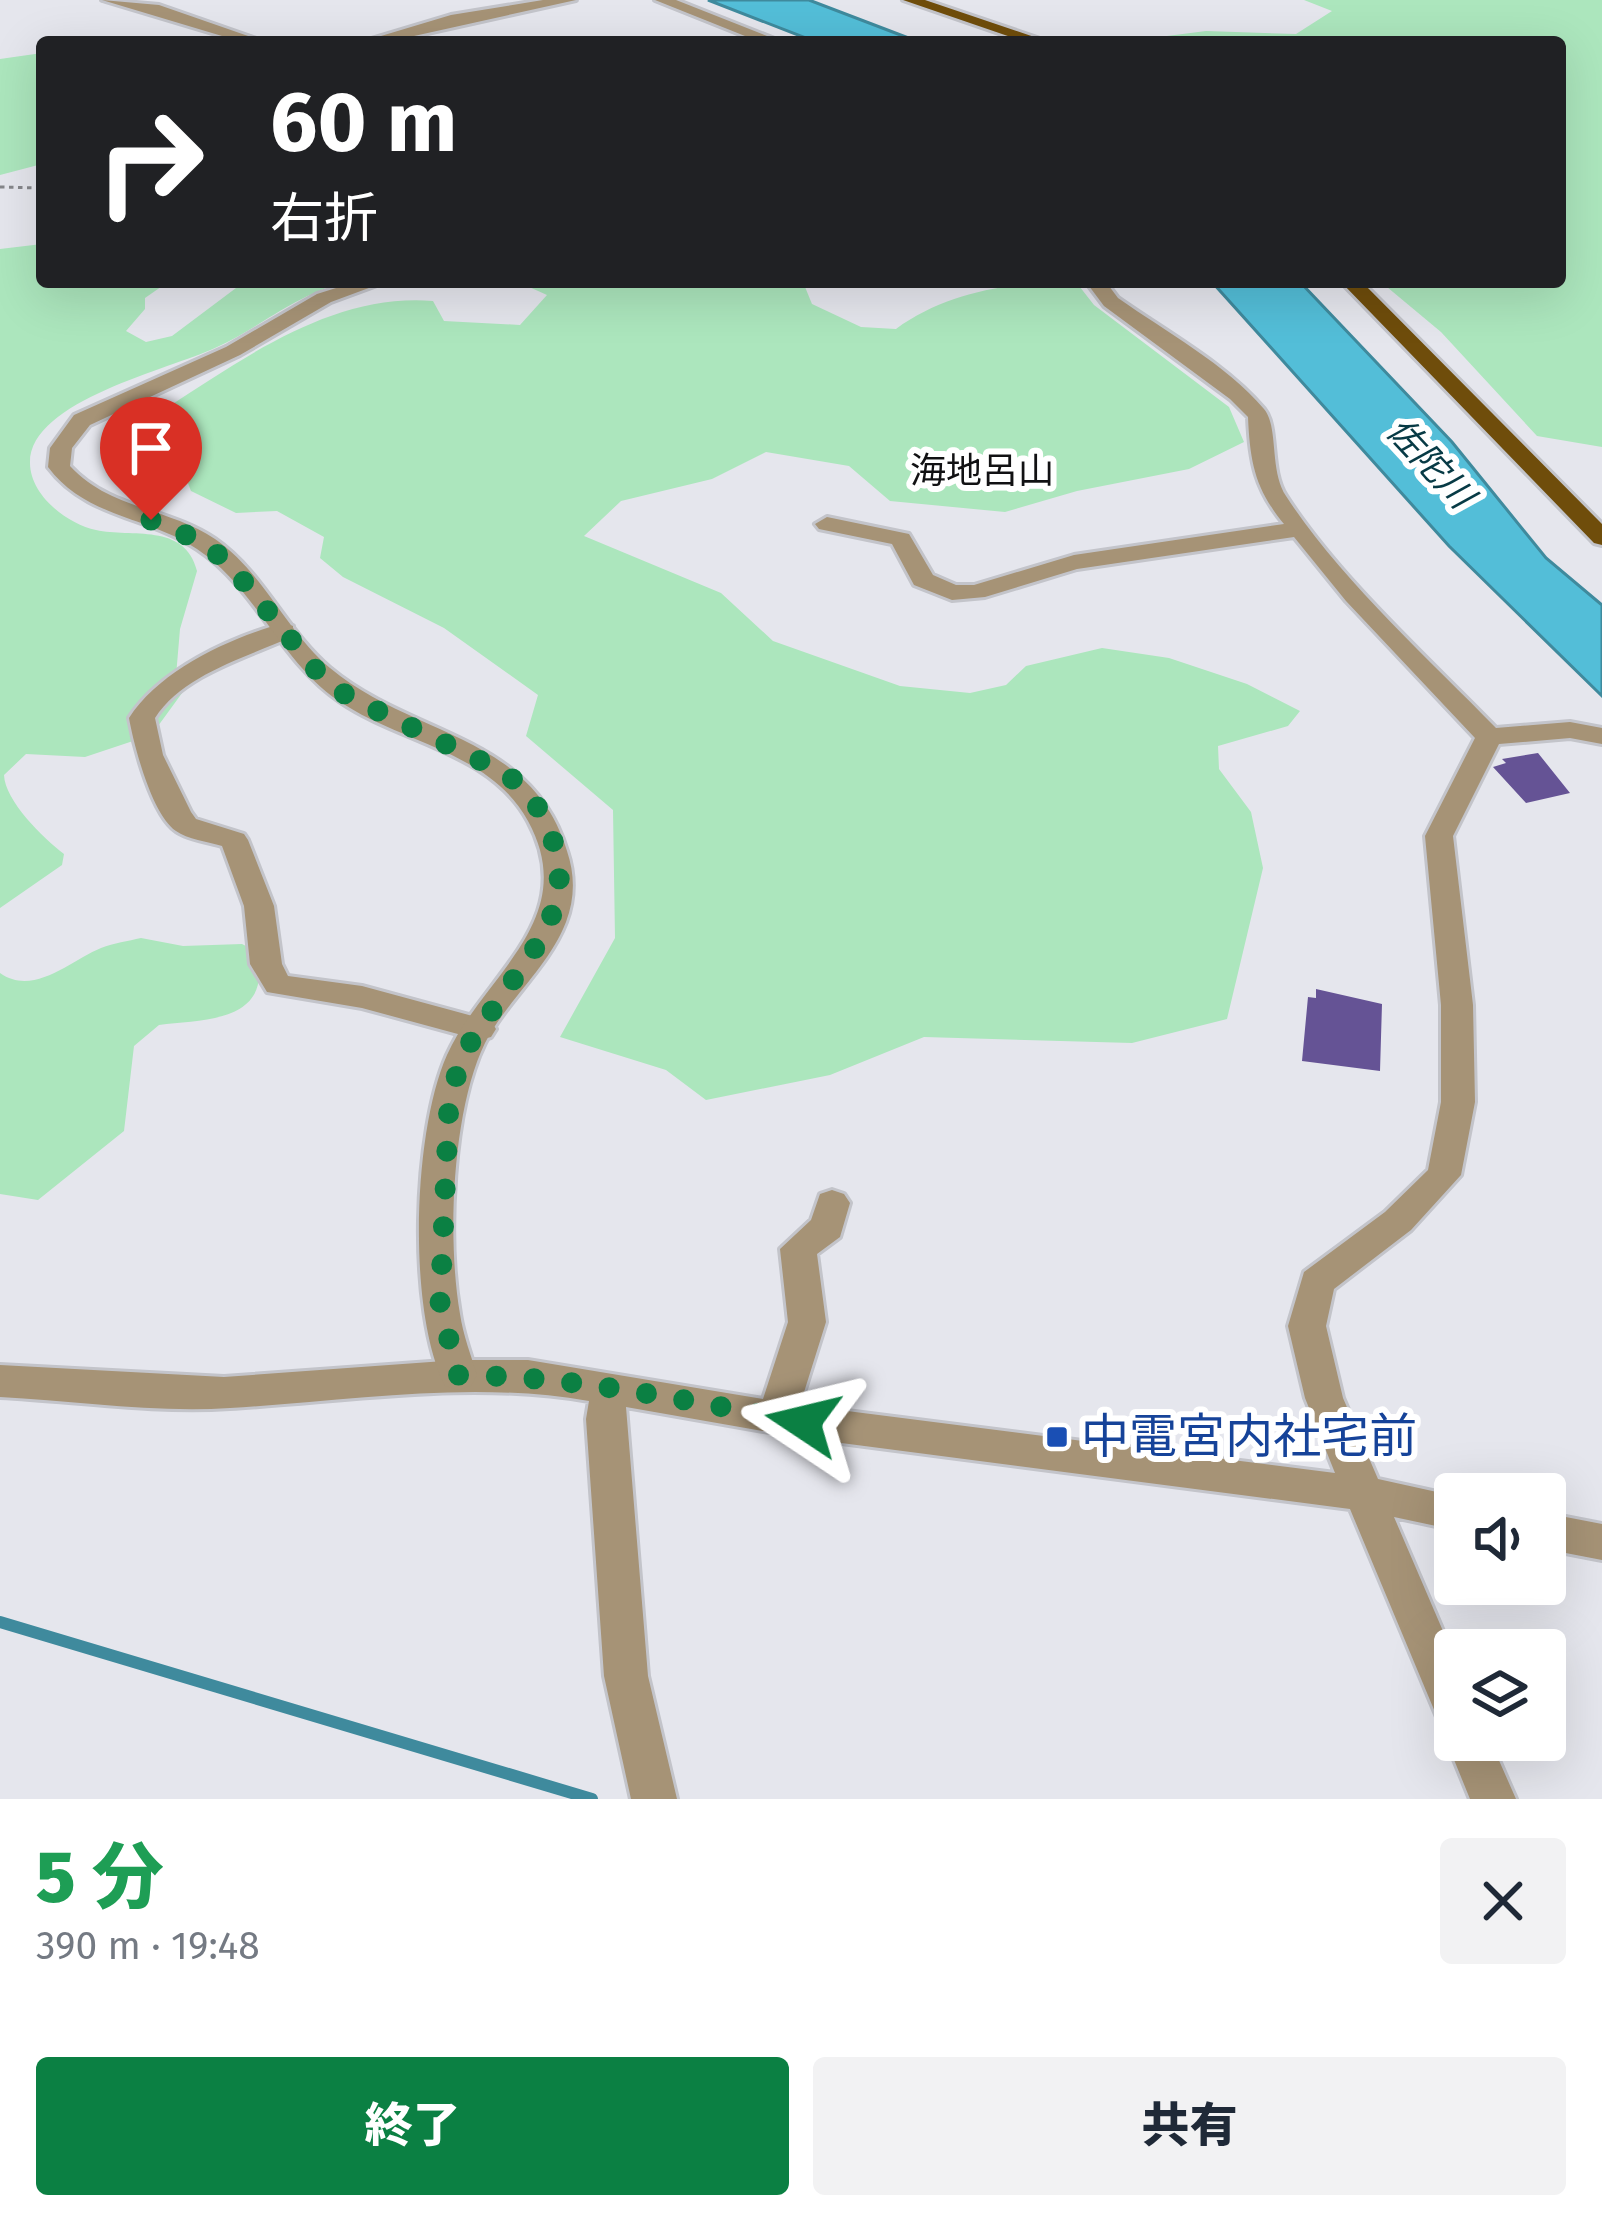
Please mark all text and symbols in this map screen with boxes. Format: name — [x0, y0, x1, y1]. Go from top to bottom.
text: 60 m — [270, 72, 457, 173]
icon: right — [72, 84, 228, 240]
text: 右折 — [270, 187, 378, 251]
pin — [100, 397, 202, 520]
water label: 佐陀川 — [1377, 408, 1486, 520]
icon: arrive — [118, 415, 184, 481]
district label: 海地呂山 — [910, 449, 1054, 493]
position arrow — [740, 1359, 866, 1485]
place label: 中電宮内社宅前 — [1081, 1408, 1417, 1466]
marker: 中電宮内社宅前 — [1044, 1424, 1070, 1450]
map controls — [1434, 1473, 1566, 1761]
button: sound — [1434, 1473, 1566, 1605]
button: layers — [1434, 1629, 1566, 1761]
text: 5 分 — [36, 1835, 164, 1921]
button: close — [1440, 1838, 1566, 1964]
text: 390 m · 19:48 — [36, 1923, 260, 1969]
button: 終了 — [36, 2057, 789, 2195]
button: 共有 — [813, 2057, 1566, 2195]

